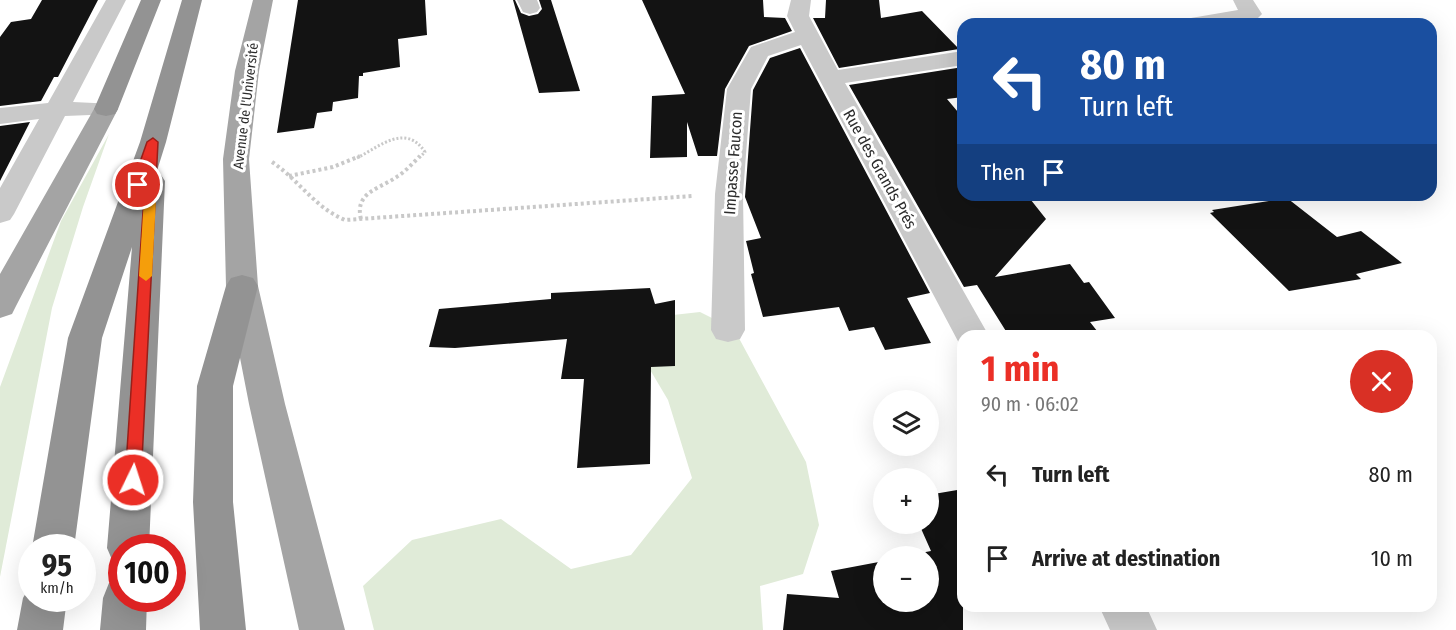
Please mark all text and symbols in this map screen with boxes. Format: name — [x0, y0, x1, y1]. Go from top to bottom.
text: 80 m — [1080, 40, 1166, 90]
street label: Avenue de l'Université — [230, 42, 262, 170]
icon: left — [981, 42, 1059, 120]
text: Turn left — [1080, 91, 1173, 123]
street label: Rue des Grands Prés — [839, 106, 921, 232]
street label: Impasse Faucon — [720, 111, 746, 215]
icon: arrive — [1037, 156, 1070, 189]
pin — [112, 159, 163, 210]
text: Then — [981, 159, 1025, 186]
icon: arrive — [121, 168, 154, 201]
text: 1 min — [981, 347, 1059, 391]
button: close — [1350, 350, 1413, 413]
map controls — [873, 390, 939, 612]
button: layers — [873, 390, 939, 456]
text: 90 m · 06:02 — [981, 392, 1078, 416]
position arrow — [101, 448, 165, 512]
icon: left — [981, 458, 1014, 491]
text: Turn left — [1032, 461, 1110, 488]
text: 80 m — [1368, 461, 1413, 488]
button: + — [873, 468, 939, 534]
speed limit sign: 100 — [108, 534, 186, 612]
icon: arrive — [981, 542, 1014, 575]
text: Arrive at destination — [1032, 545, 1220, 572]
text: 10 m — [1371, 545, 1413, 572]
button: − — [873, 546, 939, 612]
text: 95 — [42, 548, 72, 584]
text: km/h — [40, 579, 74, 597]

